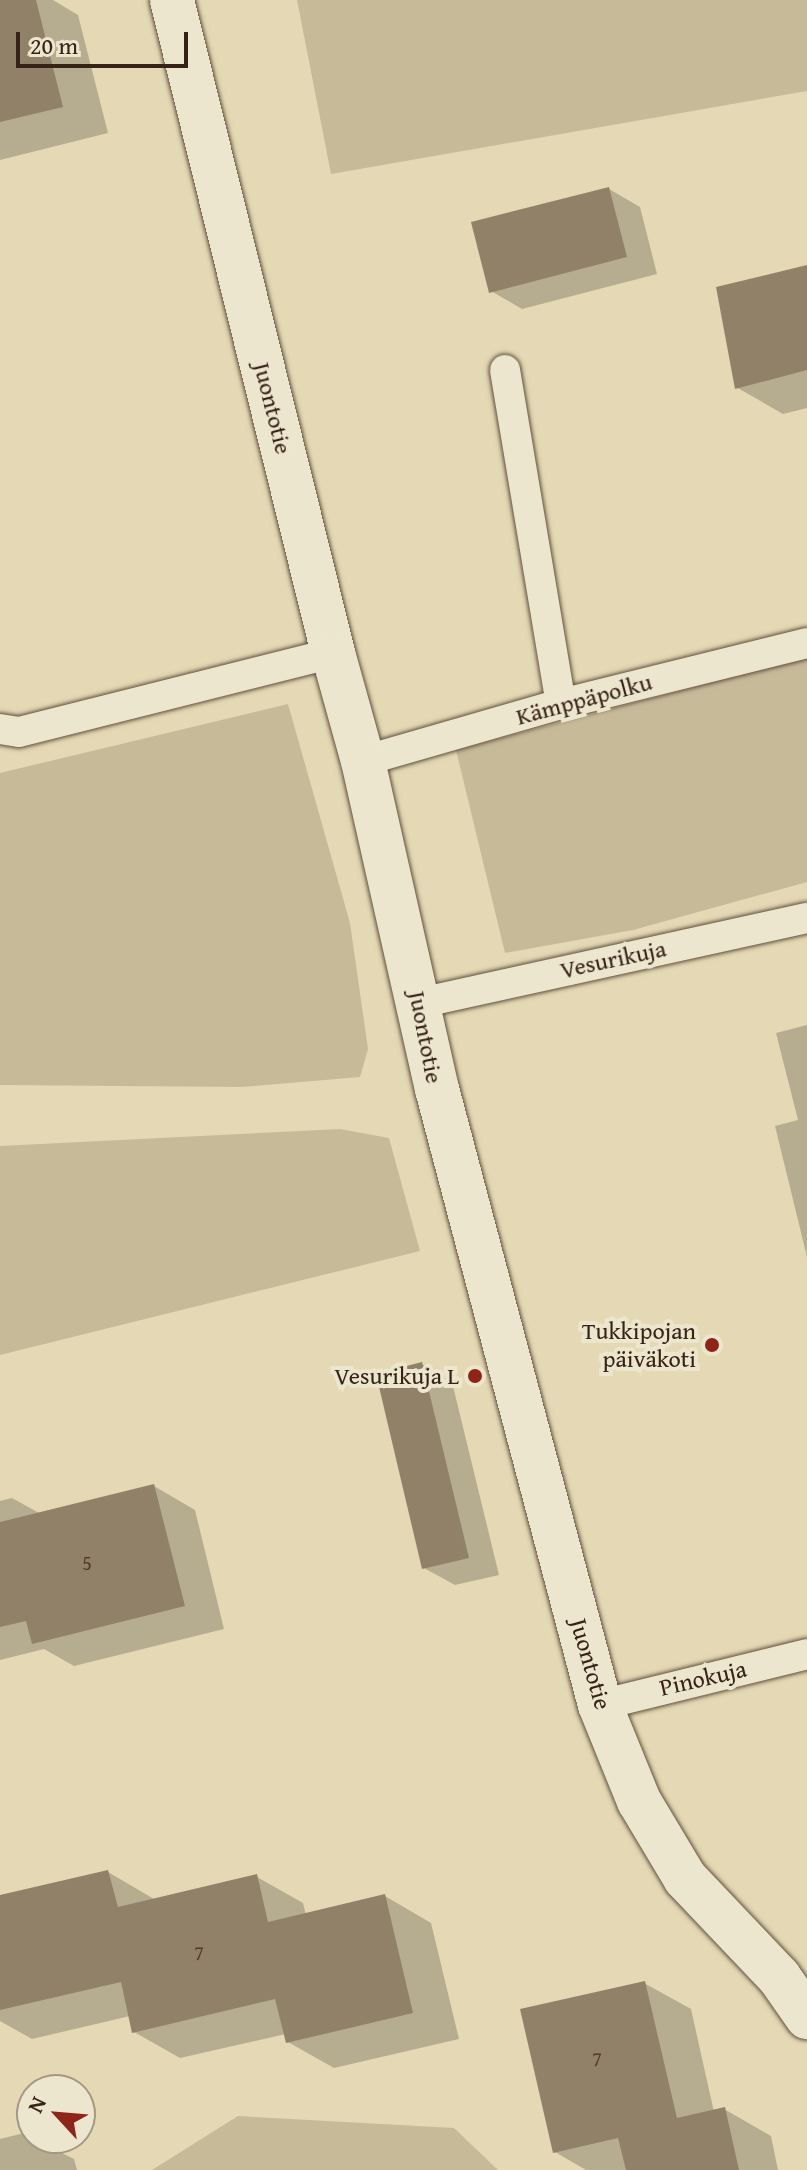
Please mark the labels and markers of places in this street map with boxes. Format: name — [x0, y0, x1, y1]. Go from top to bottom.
place label: Tukkipojan päiväkoti — [582, 1317, 696, 1373]
marker: Tukkipojan päiväkoti — [703, 1336, 721, 1354]
place label: Vesurikuja L — [334, 1362, 459, 1390]
marker: Vesurikuja L — [466, 1367, 484, 1385]

